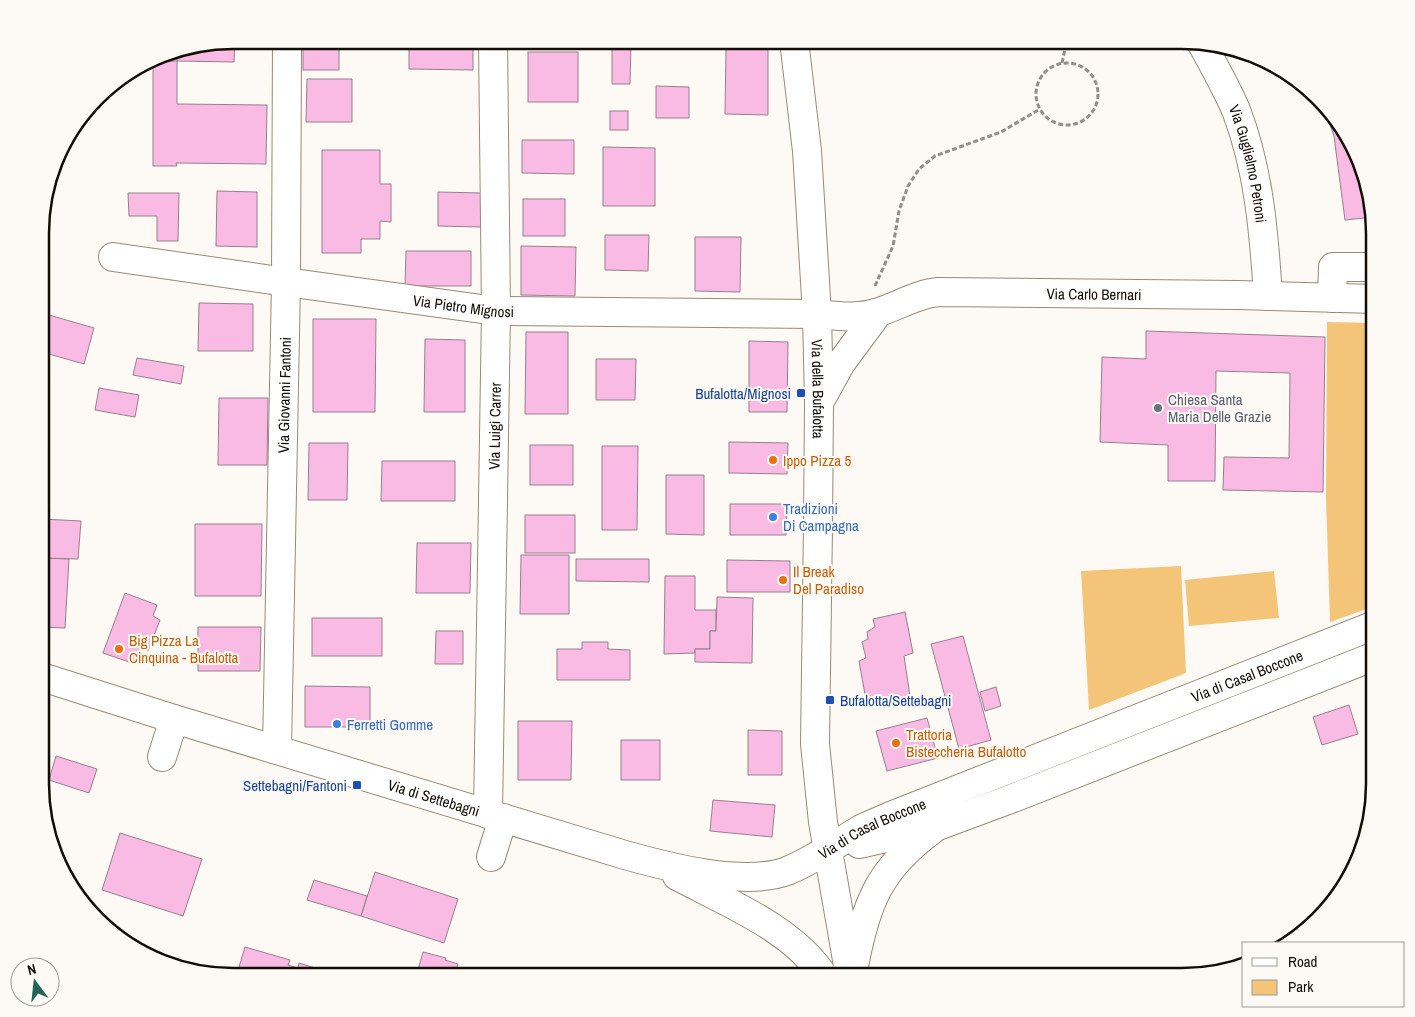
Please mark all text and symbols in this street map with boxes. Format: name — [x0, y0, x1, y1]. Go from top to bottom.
street label: Via Guglielmo Petroni — [1224, 101, 1272, 224]
street label: Via Carlo Bernari — [1047, 283, 1142, 305]
street label: Via Pietro Mignosi — [412, 289, 514, 322]
street label: Via Giovanni Fantoni — [272, 337, 295, 453]
street label: Via della Bufalotta — [807, 339, 830, 439]
street label: Via Luigi Carrer — [483, 382, 505, 470]
place label: Bufalotta/Mignosi — [695, 383, 791, 404]
marker: Bufalotta/Mignosi — [795, 387, 807, 399]
place label: Chiesa Santa Maria Delle Grazie — [1168, 389, 1271, 427]
marker: Chiesa Santa Maria Delle Grazie — [1152, 402, 1164, 414]
place label: Ippo Pizza 5 — [783, 450, 852, 471]
marker: Ippo Pizza 5 — [767, 454, 779, 466]
place label: Tradizioni Di Campagna — [783, 498, 859, 536]
marker: Tradizioni Di Campagna — [767, 511, 779, 523]
place label: Il Break Del Paradiso — [793, 561, 864, 599]
marker: Il Break Del Paradiso — [777, 574, 789, 586]
place label: Big Pizza La Cinquina - Bufalotta — [129, 630, 239, 668]
marker: Big Pizza La Cinquina - Bufalotta — [113, 643, 125, 655]
street label: Via di Casal Boccone — [1188, 644, 1306, 707]
place label: Bufalotta/Settebagni — [840, 690, 951, 711]
marker: Bufalotta/Settebagni — [824, 694, 836, 706]
place label: Ferretti Gomme — [347, 714, 433, 735]
marker: Ferretti Gomme — [331, 718, 343, 730]
place label: Trattoria Bisteccheria Bufalotto — [906, 724, 1027, 762]
marker: Trattoria Bisteccheria Bufalotto — [890, 737, 902, 749]
street label: Via di Settebagni — [385, 774, 482, 821]
place label: Settebagni/Fantoni — [243, 775, 347, 796]
marker: Settebagni/Fantoni — [351, 779, 363, 791]
street label: Via di Casal Boccone — [814, 793, 929, 864]
legend — [1242, 942, 1405, 1007]
text: Road — [1288, 951, 1317, 972]
north arrow — [10, 957, 60, 1007]
text: N — [25, 960, 38, 979]
text: Park — [1288, 976, 1314, 997]

